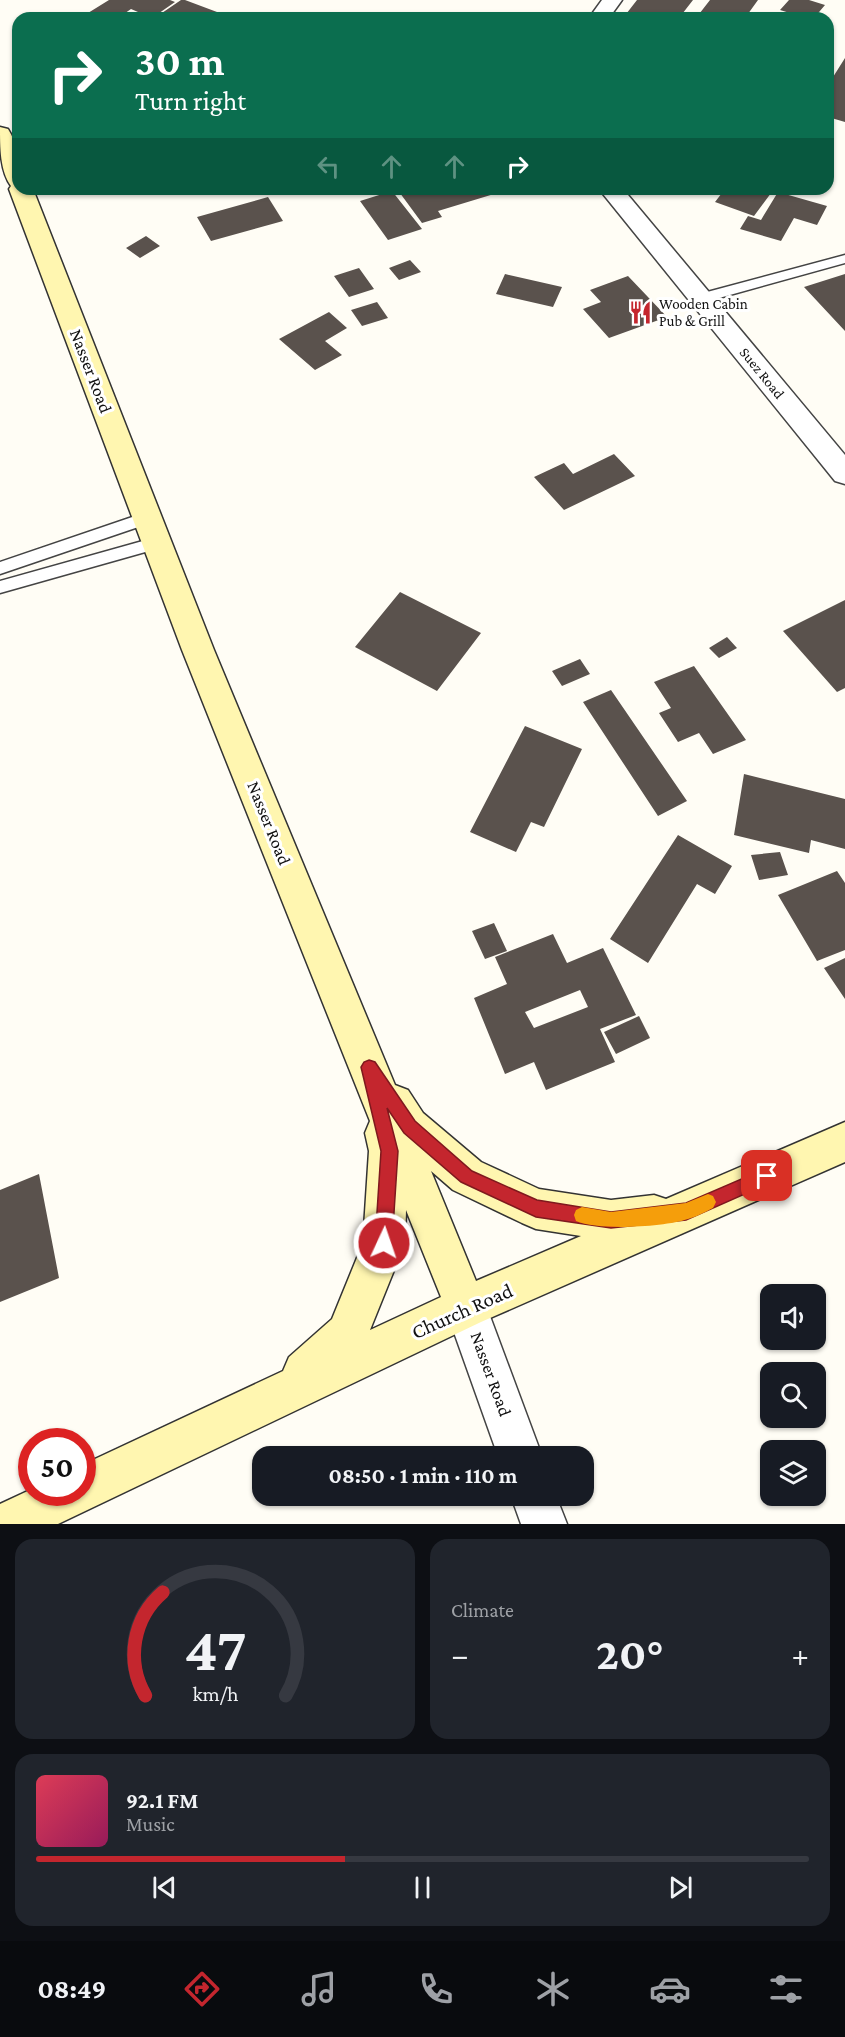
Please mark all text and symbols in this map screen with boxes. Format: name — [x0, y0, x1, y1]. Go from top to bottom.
icon: right — [36, 36, 114, 114]
text: 30 m — [135, 37, 225, 84]
text: Turn right — [135, 86, 246, 116]
icon: left — [312, 150, 345, 183]
icon: ahead — [375, 150, 408, 183]
icon: ahead — [438, 150, 471, 183]
icon: right — [501, 150, 534, 183]
place label: Wooden Cabin Pub & Grill — [659, 296, 748, 329]
restaurant icon: Wooden Cabin Pub & Grill — [628, 300, 654, 326]
street label: Nasser Road — [66, 326, 116, 416]
street label: Suez Road — [737, 344, 788, 402]
street label: Nasser Road — [243, 778, 295, 868]
pin — [741, 1150, 792, 1201]
icon: arrive — [750, 1159, 783, 1192]
position arrow — [352, 1211, 416, 1275]
street label: Church Road — [408, 1278, 516, 1344]
map controls — [760, 1284, 826, 1506]
button: sound — [760, 1284, 826, 1350]
street label: Nasser Road — [466, 1329, 516, 1419]
button: search — [760, 1362, 826, 1428]
speed limit sign: 50 — [18, 1428, 96, 1506]
button: layers — [760, 1440, 826, 1506]
text: 08:50 · 1 min · 110 m — [329, 1463, 517, 1488]
text: Climate — [451, 1599, 514, 1621]
text: 47 — [184, 1614, 246, 1683]
text: 20° — [596, 1629, 664, 1679]
text: − — [451, 1636, 468, 1673]
text: + — [792, 1636, 809, 1673]
text: km/h — [192, 1682, 239, 1706]
text: 92.1 FM — [126, 1788, 198, 1813]
text: Music — [126, 1813, 175, 1835]
icon: previous — [148, 1871, 181, 1904]
icon: pause — [406, 1871, 439, 1904]
icon: next — [664, 1871, 697, 1904]
icon: directions — [181, 1968, 223, 2010]
icon: music — [298, 1968, 340, 2010]
icon: phone — [415, 1968, 457, 2010]
icon: climate — [532, 1968, 574, 2010]
icon: car — [649, 1968, 691, 2010]
icon: filters — [765, 1968, 807, 2010]
text: 08:49 — [37, 1974, 106, 2004]

